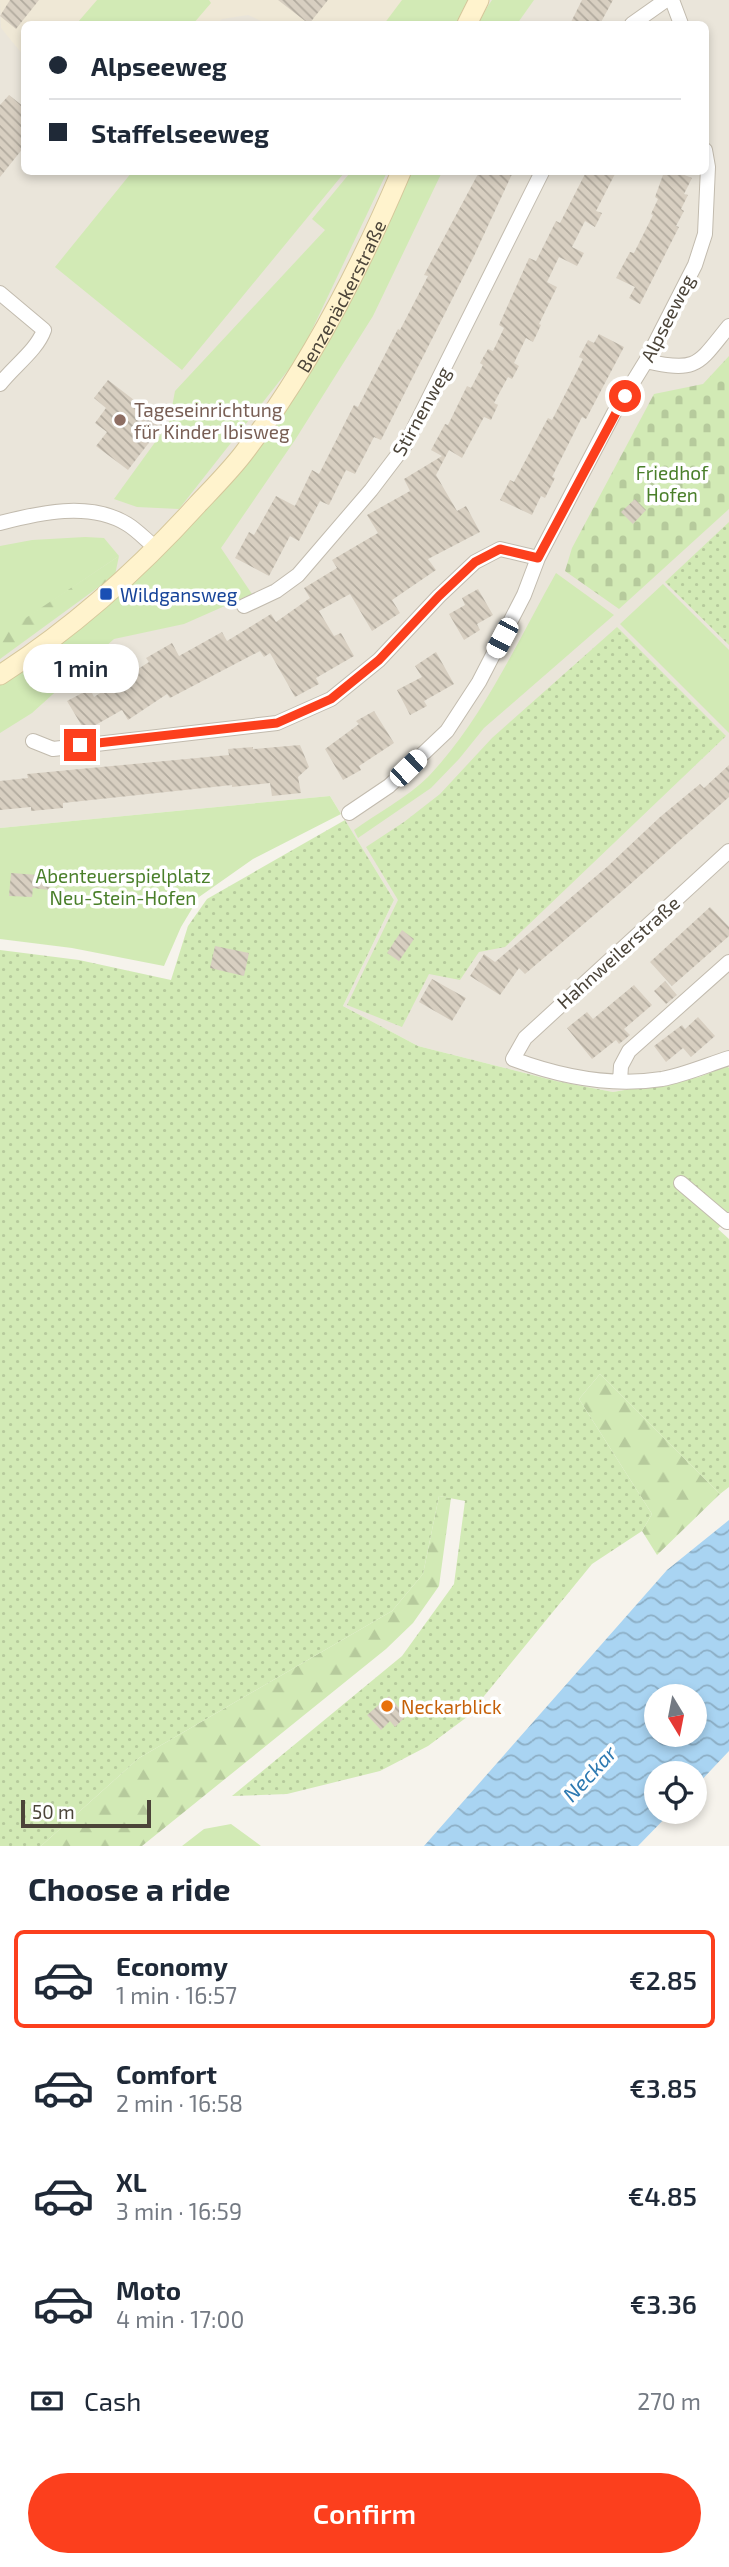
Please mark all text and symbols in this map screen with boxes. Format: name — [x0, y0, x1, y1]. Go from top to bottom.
text: Alpseeweg — [91, 50, 227, 81]
text: Staffelseeweg — [91, 117, 269, 148]
street label: Benzenäckerstraße — [291, 216, 390, 376]
street label: Alpseeweg — [635, 270, 699, 366]
street label: Stirnenweg — [387, 362, 455, 460]
route start — [609, 380, 641, 412]
place label: Tageseinrichtung für Kinder Ibisweg — [134, 398, 290, 443]
marker: Tageseinrichtung für Kinder Ibisweg — [112, 412, 128, 428]
park label: Friedhof Hofen — [636, 461, 709, 506]
place label: Wildgansweg — [120, 583, 238, 606]
marker: Wildgansweg — [98, 586, 114, 602]
car — [483, 615, 522, 661]
callout: 1 min — [22, 644, 138, 692]
text: 1 min — [54, 654, 108, 682]
route end — [64, 729, 96, 761]
car — [386, 746, 431, 790]
park label: Abenteuerspielplatz Neu-Stein-Hofen — [35, 864, 211, 909]
street label: Hahnweilerstraße — [552, 891, 684, 1013]
north arrow — [644, 1684, 707, 1746]
map controls — [644, 1684, 707, 1824]
place label: Neckarblick — [401, 1695, 502, 1718]
marker: Neckarblick — [379, 1698, 395, 1714]
water label: Neckar — [557, 1739, 622, 1806]
button: locate — [644, 1761, 707, 1824]
scale bar — [21, 1797, 150, 1829]
text: 50 m — [32, 1800, 75, 1823]
text: Choose a ride — [28, 1869, 231, 1907]
icon: car — [32, 1948, 95, 2011]
text: Economy — [116, 1950, 228, 1981]
text: €2.85 — [629, 1964, 697, 1995]
text: 1 min · 16:57 — [116, 1981, 237, 2009]
icon: car — [32, 2056, 95, 2119]
text: Comfort — [116, 2058, 217, 2089]
text: €3.85 — [629, 2072, 697, 2103]
text: 2 min · 16:58 — [116, 2089, 243, 2117]
icon: car — [32, 2164, 95, 2227]
text: XL — [116, 2166, 147, 2197]
text: €4.85 — [628, 2180, 697, 2211]
text: 3 min · 16:59 — [116, 2197, 242, 2225]
icon: car — [32, 2272, 95, 2335]
text: Moto — [116, 2274, 181, 2305]
text: €3.36 — [630, 2288, 697, 2319]
text: 4 min · 17:00 — [116, 2305, 244, 2333]
icon: cash — [28, 2382, 66, 2420]
text: Cash — [84, 2385, 141, 2416]
text: 270 m — [637, 2387, 701, 2415]
button: Confirm — [28, 2473, 701, 2553]

